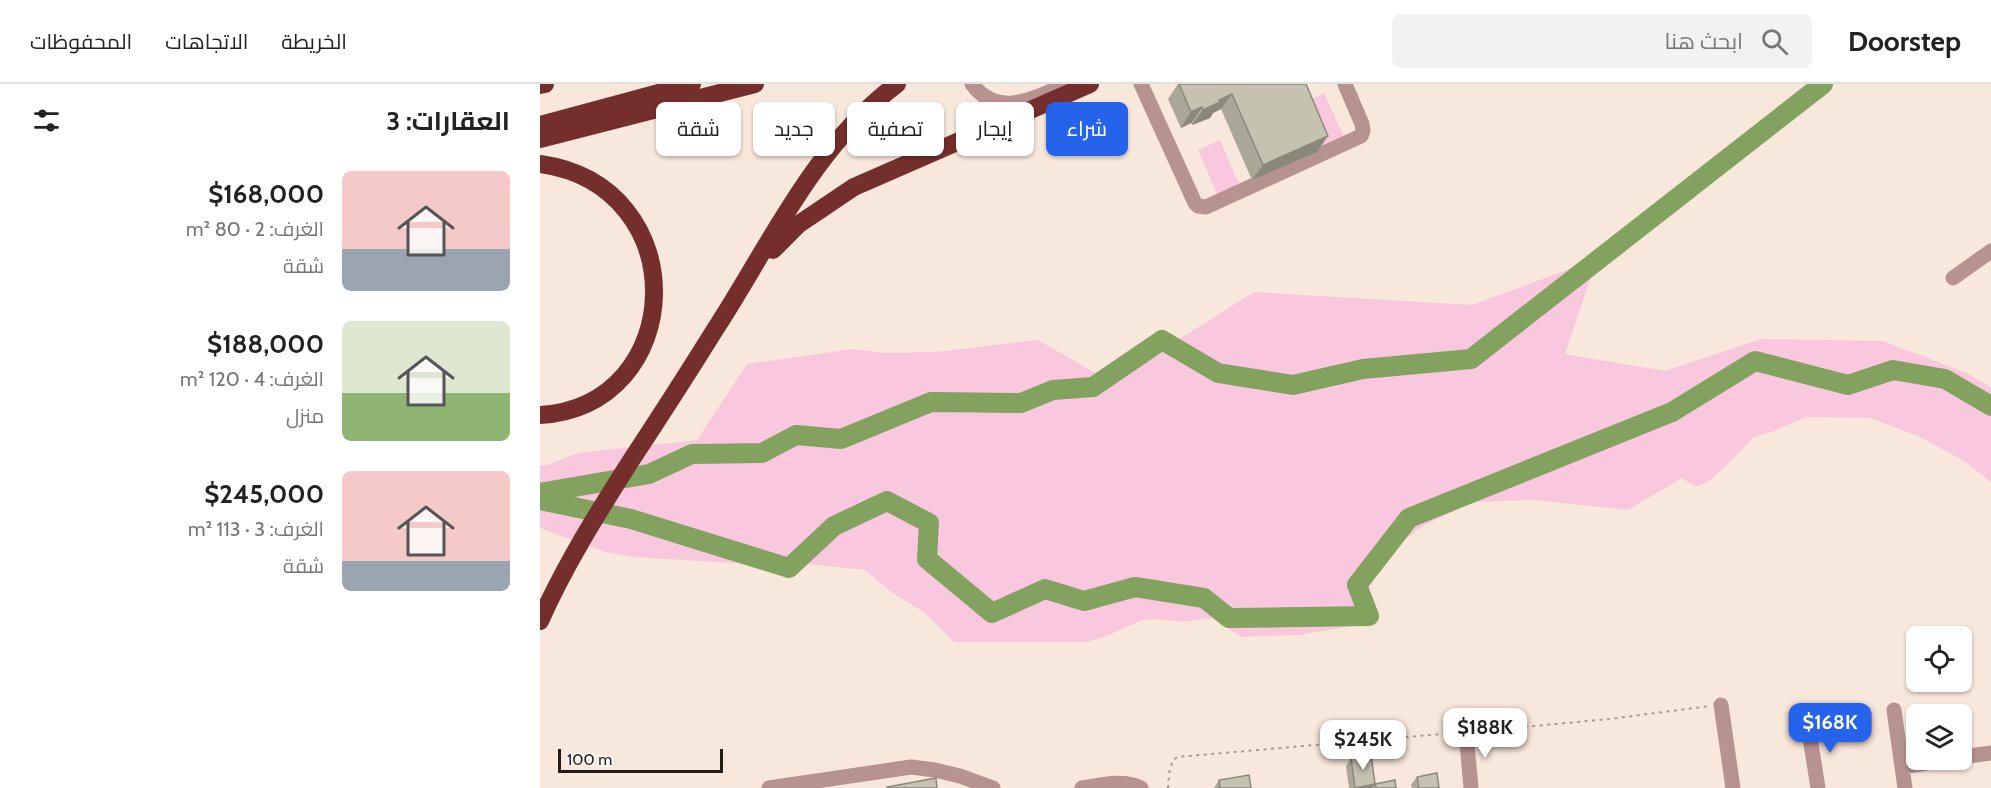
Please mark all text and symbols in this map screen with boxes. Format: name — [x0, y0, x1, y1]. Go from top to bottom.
search box — [1392, 14, 1812, 68]
text: Doorstep — [1848, 24, 1961, 58]
icon: search — [1758, 25, 1791, 58]
text: ابحث هنا — [1664, 28, 1743, 55]
text: المحفوظات — [30, 29, 132, 54]
text: الاتجاهات — [165, 29, 248, 54]
text: الخريطة — [281, 29, 347, 54]
chip: شقة — [656, 102, 741, 156]
chip: جديد — [753, 102, 835, 156]
chip: تصفية — [847, 102, 944, 156]
chip: إيجار — [956, 102, 1034, 156]
chip: شراء — [1046, 102, 1128, 156]
icon: filters — [30, 104, 63, 137]
text: العقارات: 3 — [386, 105, 510, 137]
text: $168,000 — [208, 178, 324, 210]
icon: home — [390, 195, 462, 267]
text: الغرف: 2 · 80 m² — [186, 217, 324, 241]
text: شقة — [283, 254, 324, 278]
text: $188,000 — [207, 328, 324, 360]
icon: home — [390, 345, 462, 417]
text: الغرف: 4 · 120 m² — [180, 367, 324, 391]
text: منزل — [286, 404, 324, 428]
text: $245,000 — [204, 478, 324, 510]
icon: home — [390, 495, 462, 567]
text: الغرف: 3 · 113 m² — [188, 517, 324, 541]
text: شقة — [283, 554, 324, 578]
map controls — [1906, 626, 1972, 770]
button: locate — [1906, 626, 1972, 692]
pin: $168K — [1788, 703, 1872, 754]
button: layers — [1906, 704, 1972, 770]
pin: $188K — [1443, 708, 1527, 759]
text: $168K — [1803, 710, 1857, 734]
text: $188K — [1457, 715, 1513, 739]
pin: $245K — [1321, 720, 1405, 771]
text: $245K — [1334, 727, 1392, 751]
scale bar — [558, 746, 723, 774]
text: 100 m — [567, 750, 612, 769]

